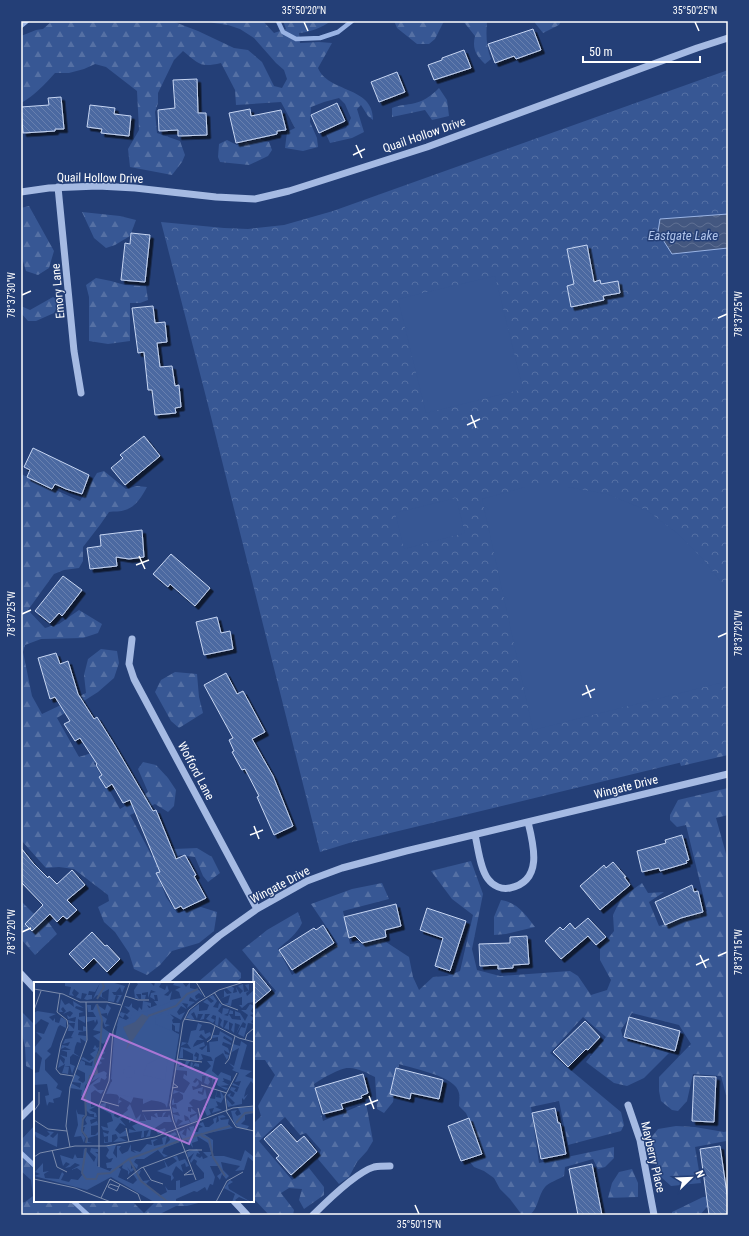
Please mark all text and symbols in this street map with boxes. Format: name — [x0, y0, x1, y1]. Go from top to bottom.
text: 35°50'20"N — [282, 5, 326, 16]
text: 35°50'25"N — [673, 5, 717, 16]
scale bar — [583, 38, 700, 64]
text: 50 m — [589, 45, 613, 59]
street label: Quail Hollow Drive — [381, 114, 468, 156]
street label: Quail Hollow Drive — [57, 170, 144, 186]
water label: Eastgate Lake — [648, 228, 718, 243]
street label: Emory Lane — [49, 262, 67, 319]
text: 78°37'30"W — [6, 272, 17, 318]
text: 78°37'25"W — [733, 291, 744, 337]
text: 78°37'25"W — [6, 591, 17, 637]
text: 78°37'20"W — [733, 610, 744, 656]
street label: Wofford Lane — [175, 740, 217, 803]
street label: Wingate Drive — [593, 772, 660, 802]
street label: Wingate Drive — [248, 863, 312, 906]
text: 78°37'20"W — [6, 909, 17, 955]
text: 78°37'15"W — [733, 929, 744, 975]
inset map — [34, 982, 254, 1202]
street label: Mayberry Place — [638, 1120, 668, 1194]
north arrow — [671, 1158, 711, 1198]
text: N — [692, 1169, 707, 1180]
text: 35°50'15"N — [397, 1219, 441, 1230]

